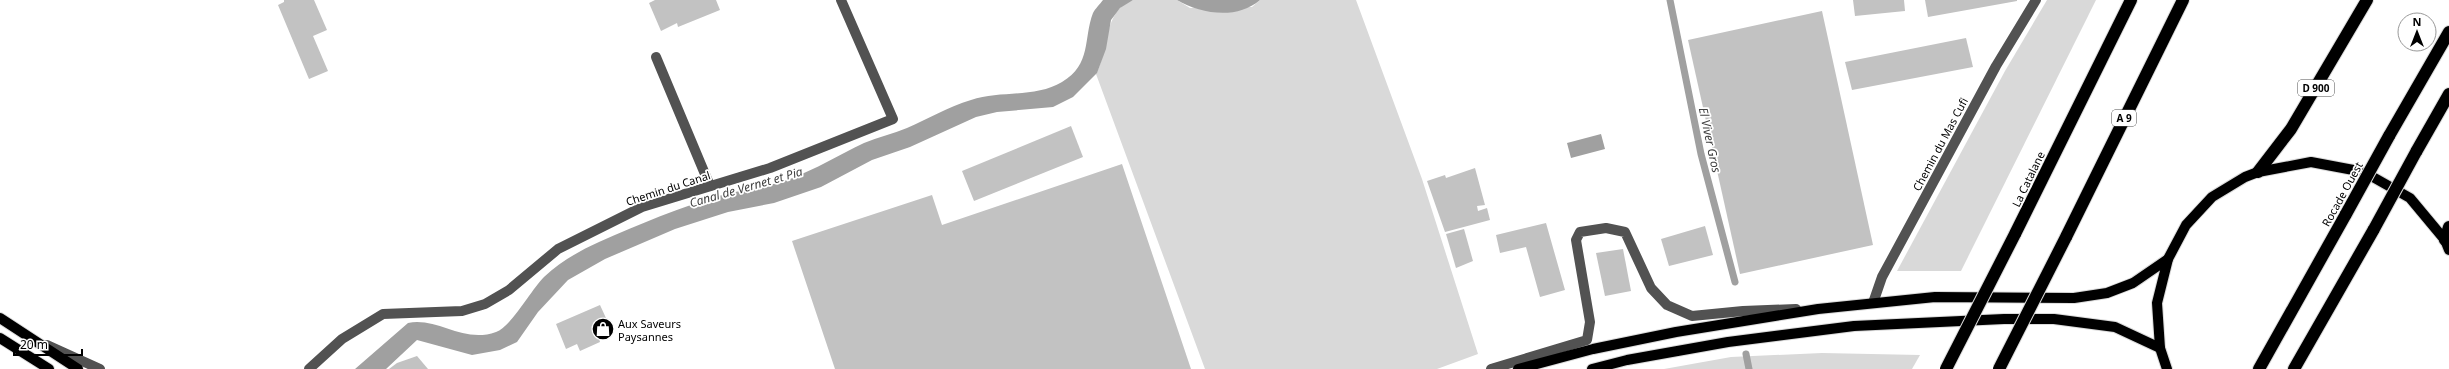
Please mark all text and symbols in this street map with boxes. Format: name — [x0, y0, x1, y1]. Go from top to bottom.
north arrow — [2397, 12, 2437, 52]
text: N — [2413, 14, 2421, 29]
road number: D 900 — [2298, 80, 2334, 96]
street label: Chemin du Mas Cufi — [1909, 95, 1971, 193]
water label: El Viver Gros — [1695, 106, 1725, 174]
road number: A 9 — [2112, 110, 2136, 126]
street label: La Catalane — [2008, 149, 2048, 209]
street label: Rocade Ouest — [2318, 159, 2366, 229]
water label: Canal de Vernet et Pia — [687, 163, 805, 211]
street label: Chemin du Canal — [624, 167, 712, 209]
shop icon: Aux Saveurs Paysannes — [590, 316, 616, 342]
place label: Aux Saveurs Paysannes — [618, 316, 681, 344]
scale bar — [14, 331, 82, 357]
text: 20 m — [20, 336, 48, 353]

